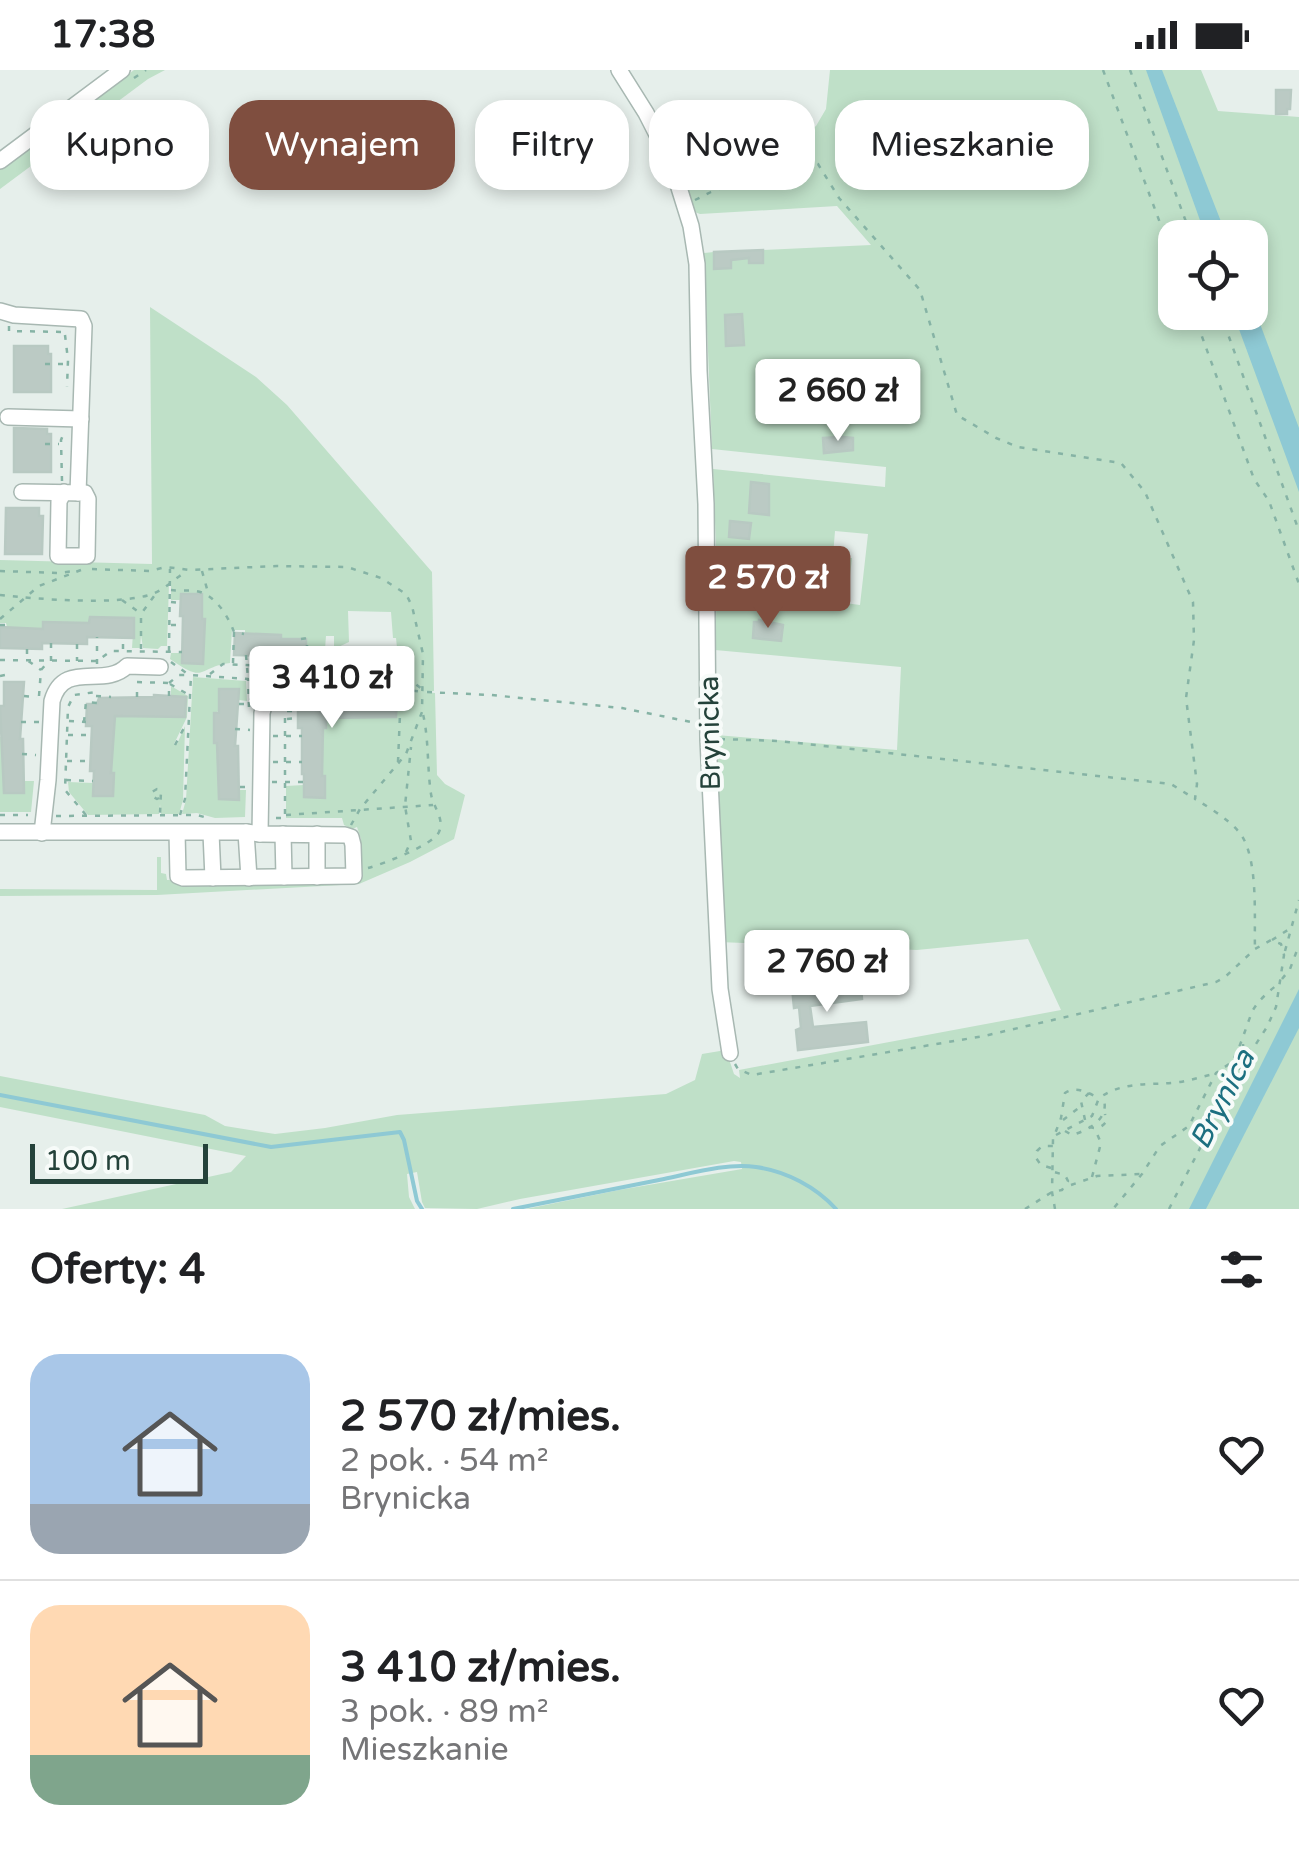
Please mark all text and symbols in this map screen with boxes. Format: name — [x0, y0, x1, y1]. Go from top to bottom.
text: 17:38 — [50, 12, 155, 58]
chip: Kupno — [30, 100, 209, 190]
chip: Wynajem — [229, 100, 455, 190]
chip: Filtry — [475, 100, 629, 190]
chip: Nowe — [649, 100, 815, 190]
chip: Mieszkanie — [835, 100, 1089, 190]
map controls — [1158, 220, 1268, 330]
button: locate — [1158, 220, 1268, 330]
pin: 2 660 zł — [735, 359, 941, 444]
text: 2 660 zł — [777, 372, 899, 410]
pin: 2 570 zł — [665, 546, 871, 631]
text: 2 570 zł — [707, 559, 829, 597]
pin: 3 410 zł — [229, 646, 435, 731]
text: 3 410 zł — [271, 659, 393, 697]
street label: Brynicka — [692, 675, 728, 791]
pin: 2 760 zł — [724, 930, 930, 1015]
text: 2 760 zł — [766, 943, 888, 981]
water label: Brynica — [1182, 1042, 1264, 1155]
scale bar — [30, 1139, 208, 1184]
text: 100 m — [45, 1144, 131, 1178]
icon: filters — [1214, 1242, 1269, 1297]
text: Oferty: 4 — [30, 1244, 205, 1295]
text: 2 570 zł/mies. — [340, 1391, 621, 1442]
icon: home — [110, 1394, 230, 1514]
icon: heart — [1214, 1427, 1269, 1482]
text: 2 pok. · 54 m² — [340, 1442, 549, 1480]
text: Brynicka — [340, 1480, 471, 1518]
text: 3 410 zł/mies. — [340, 1642, 621, 1693]
icon: home — [110, 1645, 230, 1765]
icon: heart — [1214, 1678, 1269, 1733]
text: 3 pok. · 89 m² — [340, 1693, 549, 1731]
text: Mieszkanie — [340, 1731, 509, 1769]

